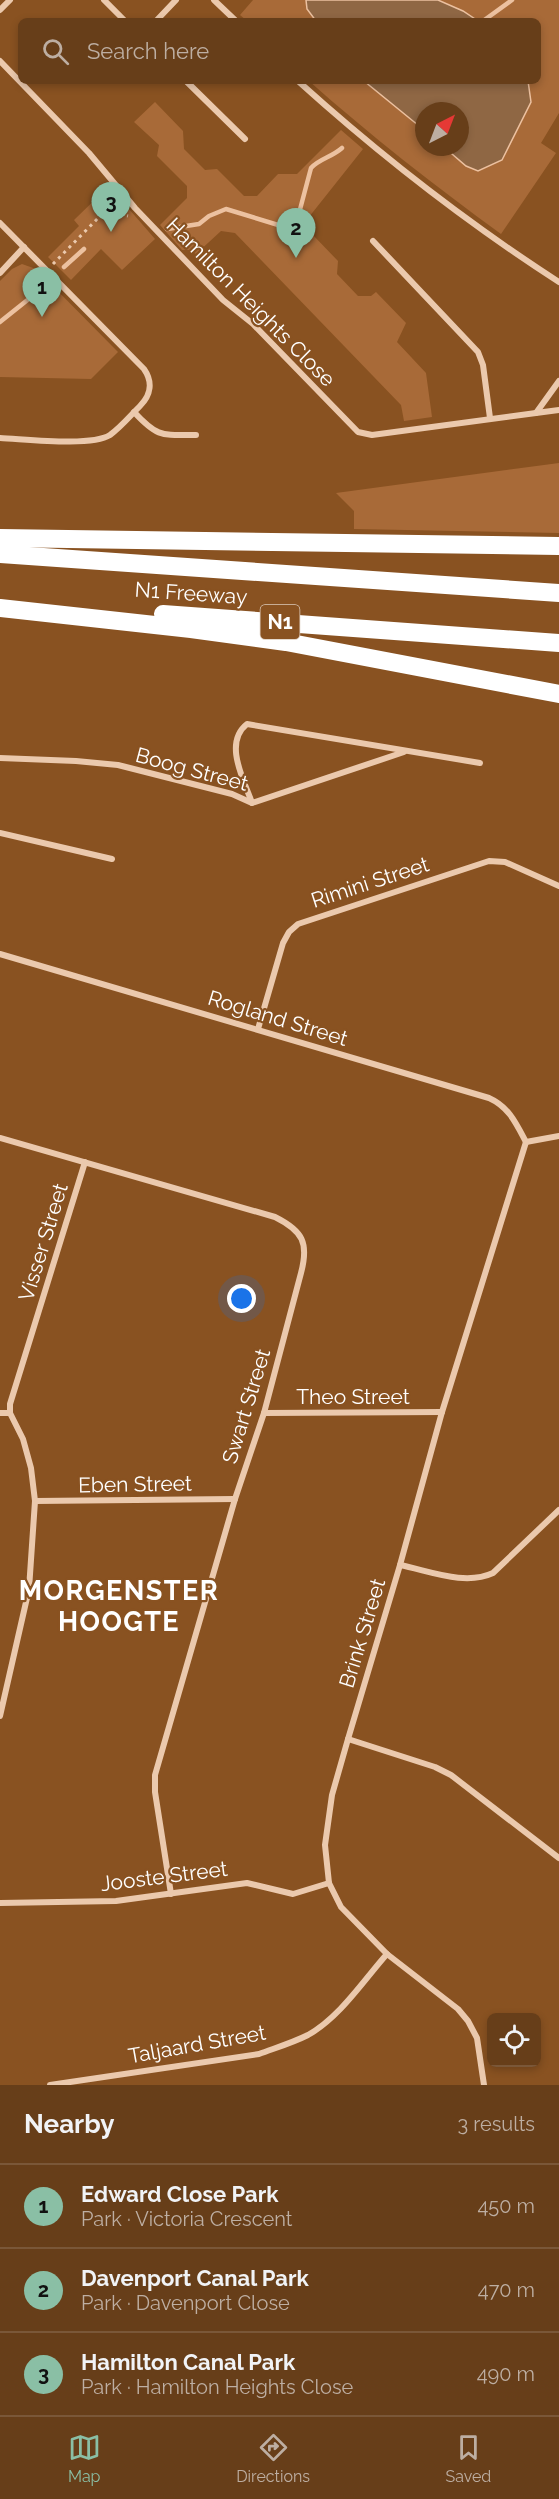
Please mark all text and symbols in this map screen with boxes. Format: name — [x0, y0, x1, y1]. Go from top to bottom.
search box — [18, 18, 541, 84]
icon: search — [39, 35, 72, 68]
text: Search here — [87, 38, 209, 64]
north arrow — [415, 102, 469, 156]
pin: 3 — [92, 182, 130, 232]
pin: 2 — [276, 208, 316, 258]
street label: Hamilton Heights Close — [161, 212, 341, 392]
pin: 1 — [22, 268, 62, 317]
street label: N1 Freeway — [134, 577, 248, 609]
road number: N1 — [260, 605, 300, 639]
street label: Boog Street — [133, 742, 251, 796]
street label: Rimini Street — [308, 851, 432, 913]
street label: Rogland Street — [205, 985, 351, 1051]
street label: Visser Street — [13, 1180, 73, 1304]
your location — [227, 1284, 256, 1313]
street label: Swart Street — [217, 1346, 275, 1466]
street label: Theo Street — [296, 1384, 410, 1409]
street label: Eben Street — [78, 1471, 192, 1497]
district label: MORGENSTER HOOGTE — [19, 1575, 219, 1637]
street label: Brink Street — [334, 1575, 390, 1691]
street label: Jooste Street — [99, 1856, 229, 1896]
map controls — [487, 2013, 541, 2067]
button: locate — [487, 2013, 541, 2067]
street label: Taljaard Street — [126, 2020, 268, 2068]
text: Nearby — [24, 2109, 114, 2139]
text: 3 results — [457, 2112, 535, 2136]
text: Edward Close Park — [81, 2181, 279, 2207]
text: 1 — [39, 2194, 48, 2218]
text: 450 m — [477, 2194, 535, 2218]
text: Park · Victoria Crescent — [81, 2207, 293, 2231]
text: Davenport Canal Park — [81, 2265, 309, 2291]
text: 2 — [38, 2278, 49, 2302]
text: 470 m — [478, 2278, 535, 2302]
text: Park · Davenport Close — [81, 2291, 290, 2315]
text: Hamilton Canal Park — [81, 2349, 295, 2375]
text: 3 — [38, 2362, 49, 2386]
text: 490 m — [477, 2362, 535, 2386]
text: Park · Hamilton Heights Close — [81, 2375, 353, 2399]
tab: Map — [68, 2431, 101, 2486]
tab: Directions — [236, 2431, 310, 2486]
tab: Saved — [445, 2431, 491, 2486]

